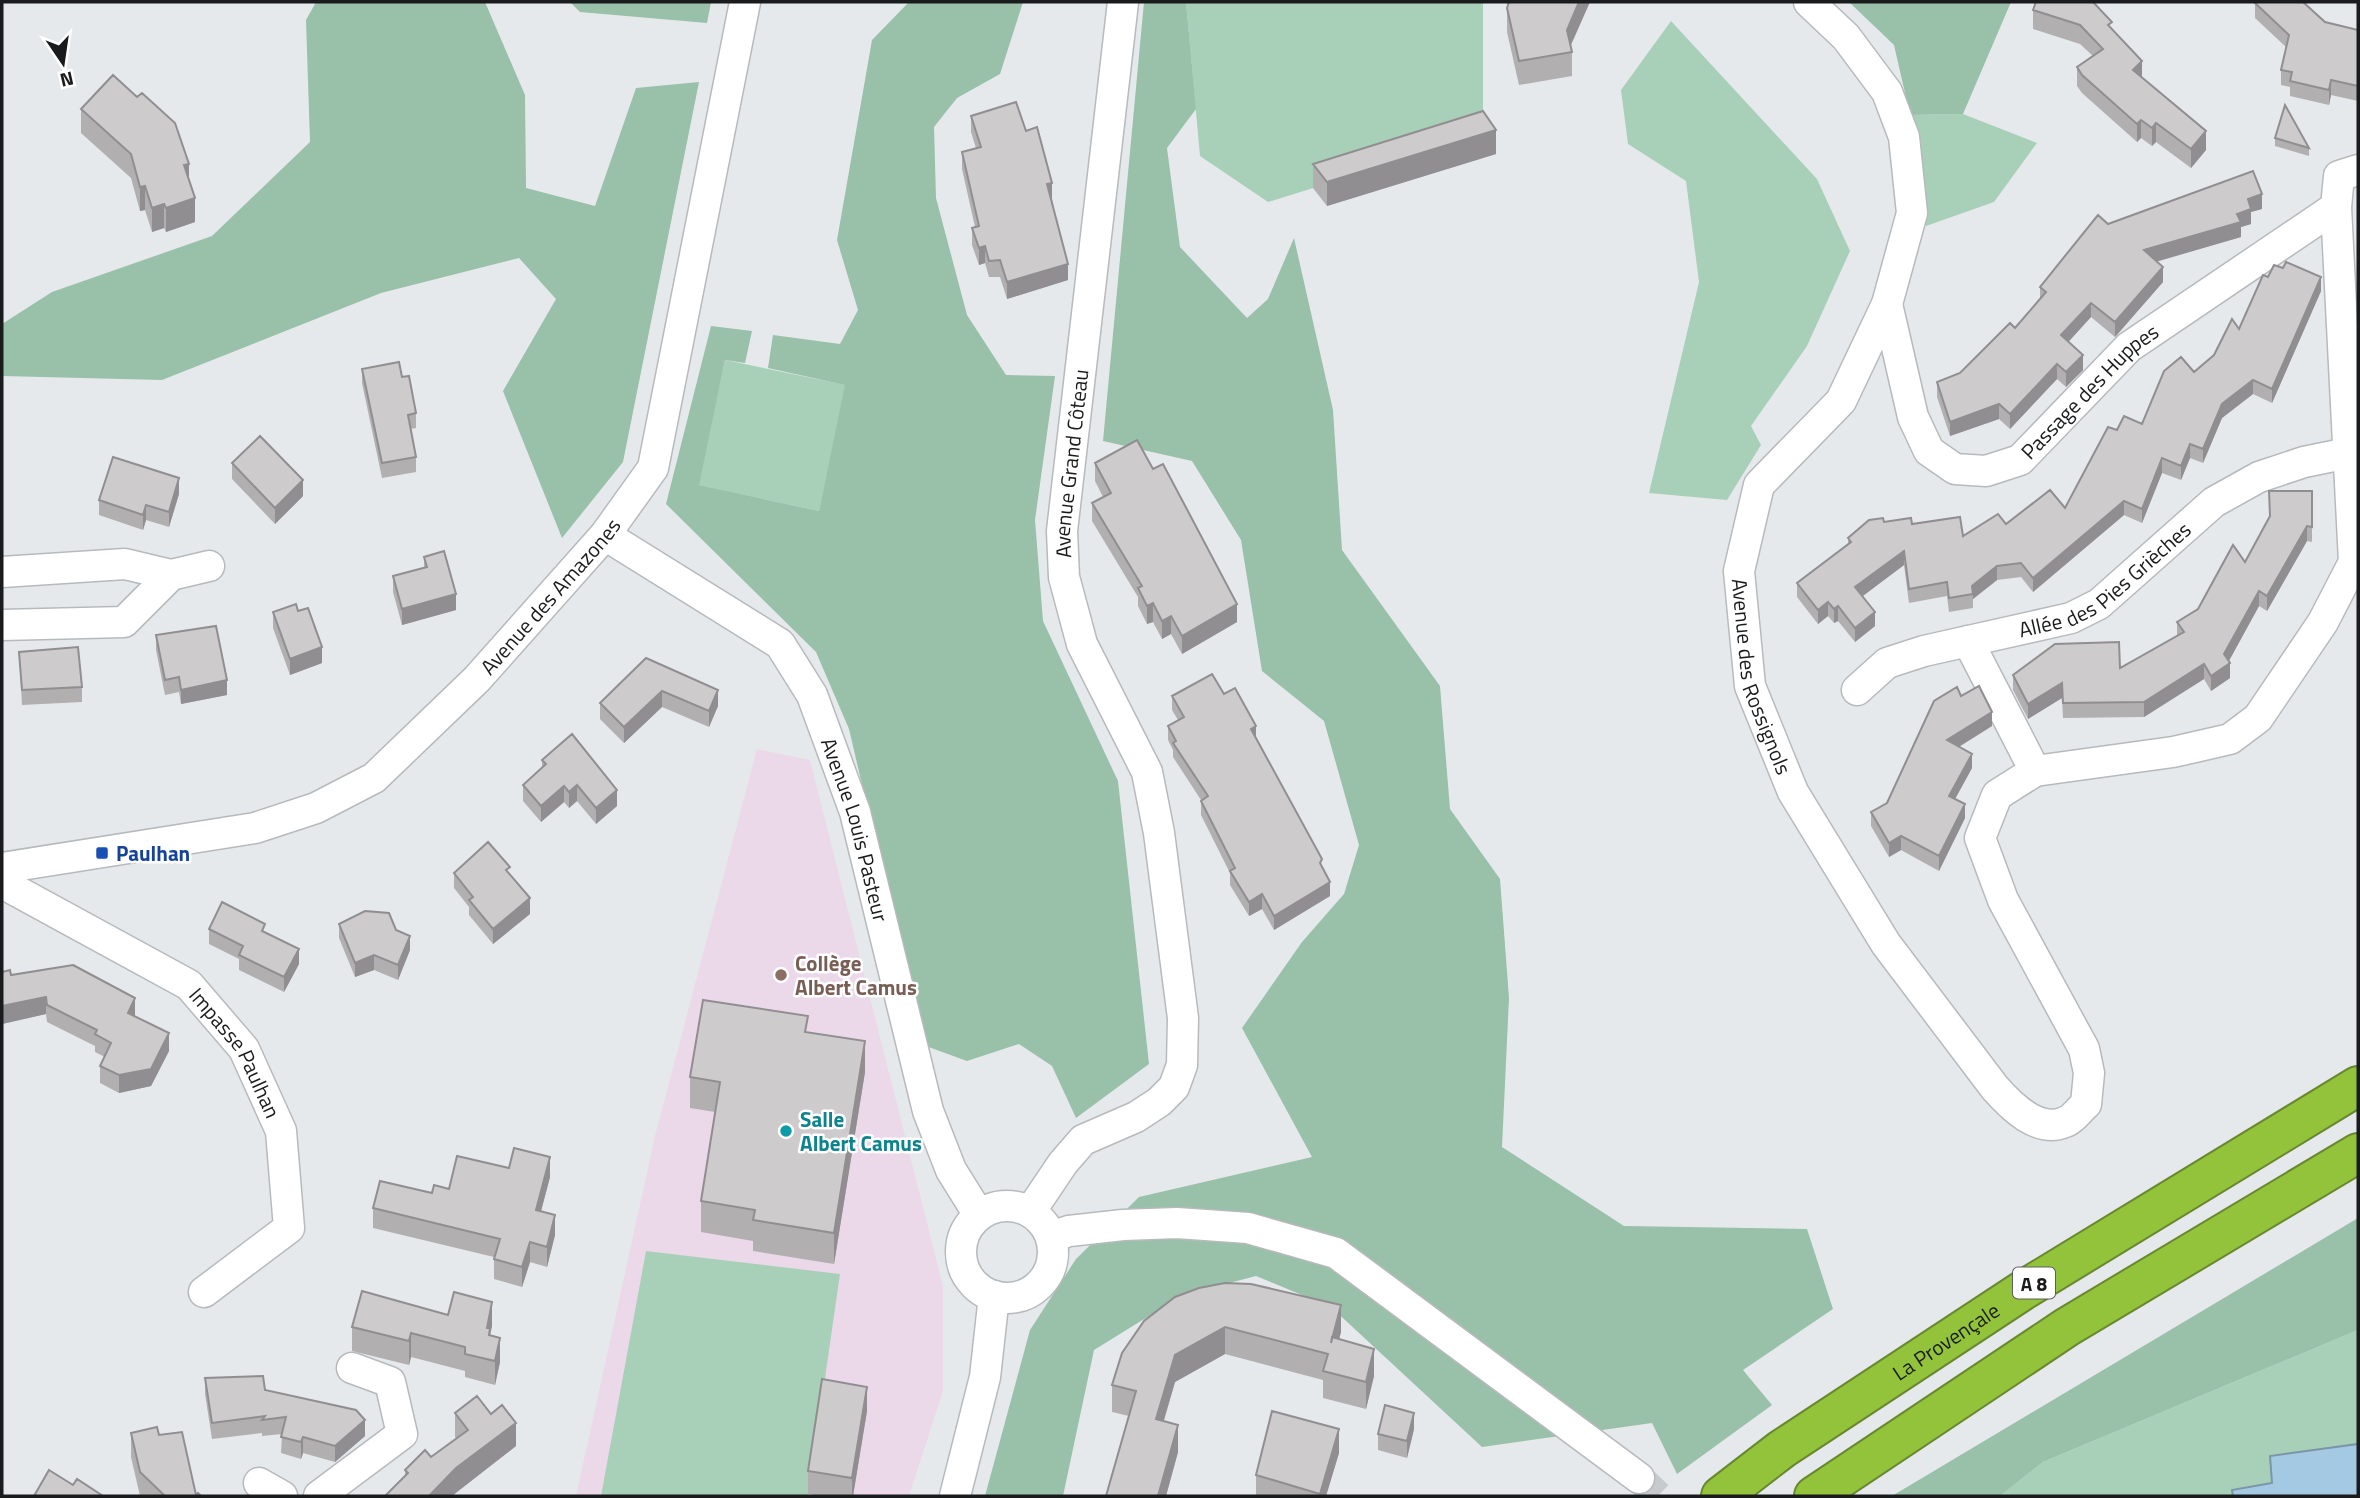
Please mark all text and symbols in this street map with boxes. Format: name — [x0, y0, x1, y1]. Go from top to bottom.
north arrow — [28, 28, 98, 98]
text: N — [57, 64, 77, 96]
street label: Passage des Huppes — [2013, 316, 2165, 466]
street label: Avenue Grand Côteau — [1046, 367, 1097, 559]
street label: Avenue des Amazones — [472, 511, 628, 682]
street label: Allée des Pies Grièches — [2016, 514, 2198, 645]
street label: Avenue des Rossignols — [1724, 577, 1800, 779]
street label: Avenue Louis Pasteur — [813, 733, 897, 925]
place label: Paulhan — [116, 837, 190, 869]
marker: Paulhan — [94, 845, 110, 861]
place label: Collège Albert Camus — [795, 947, 917, 1003]
marker: Collège Albert Camus — [773, 967, 789, 983]
street label: Impasse Paulhan — [182, 980, 289, 1123]
place label: Salle Albert Camus — [800, 1103, 922, 1159]
marker: Salle Albert Camus — [778, 1123, 794, 1139]
road number: A 8 — [2013, 1268, 2055, 1298]
street label: La Provençale — [1886, 1294, 2006, 1388]

